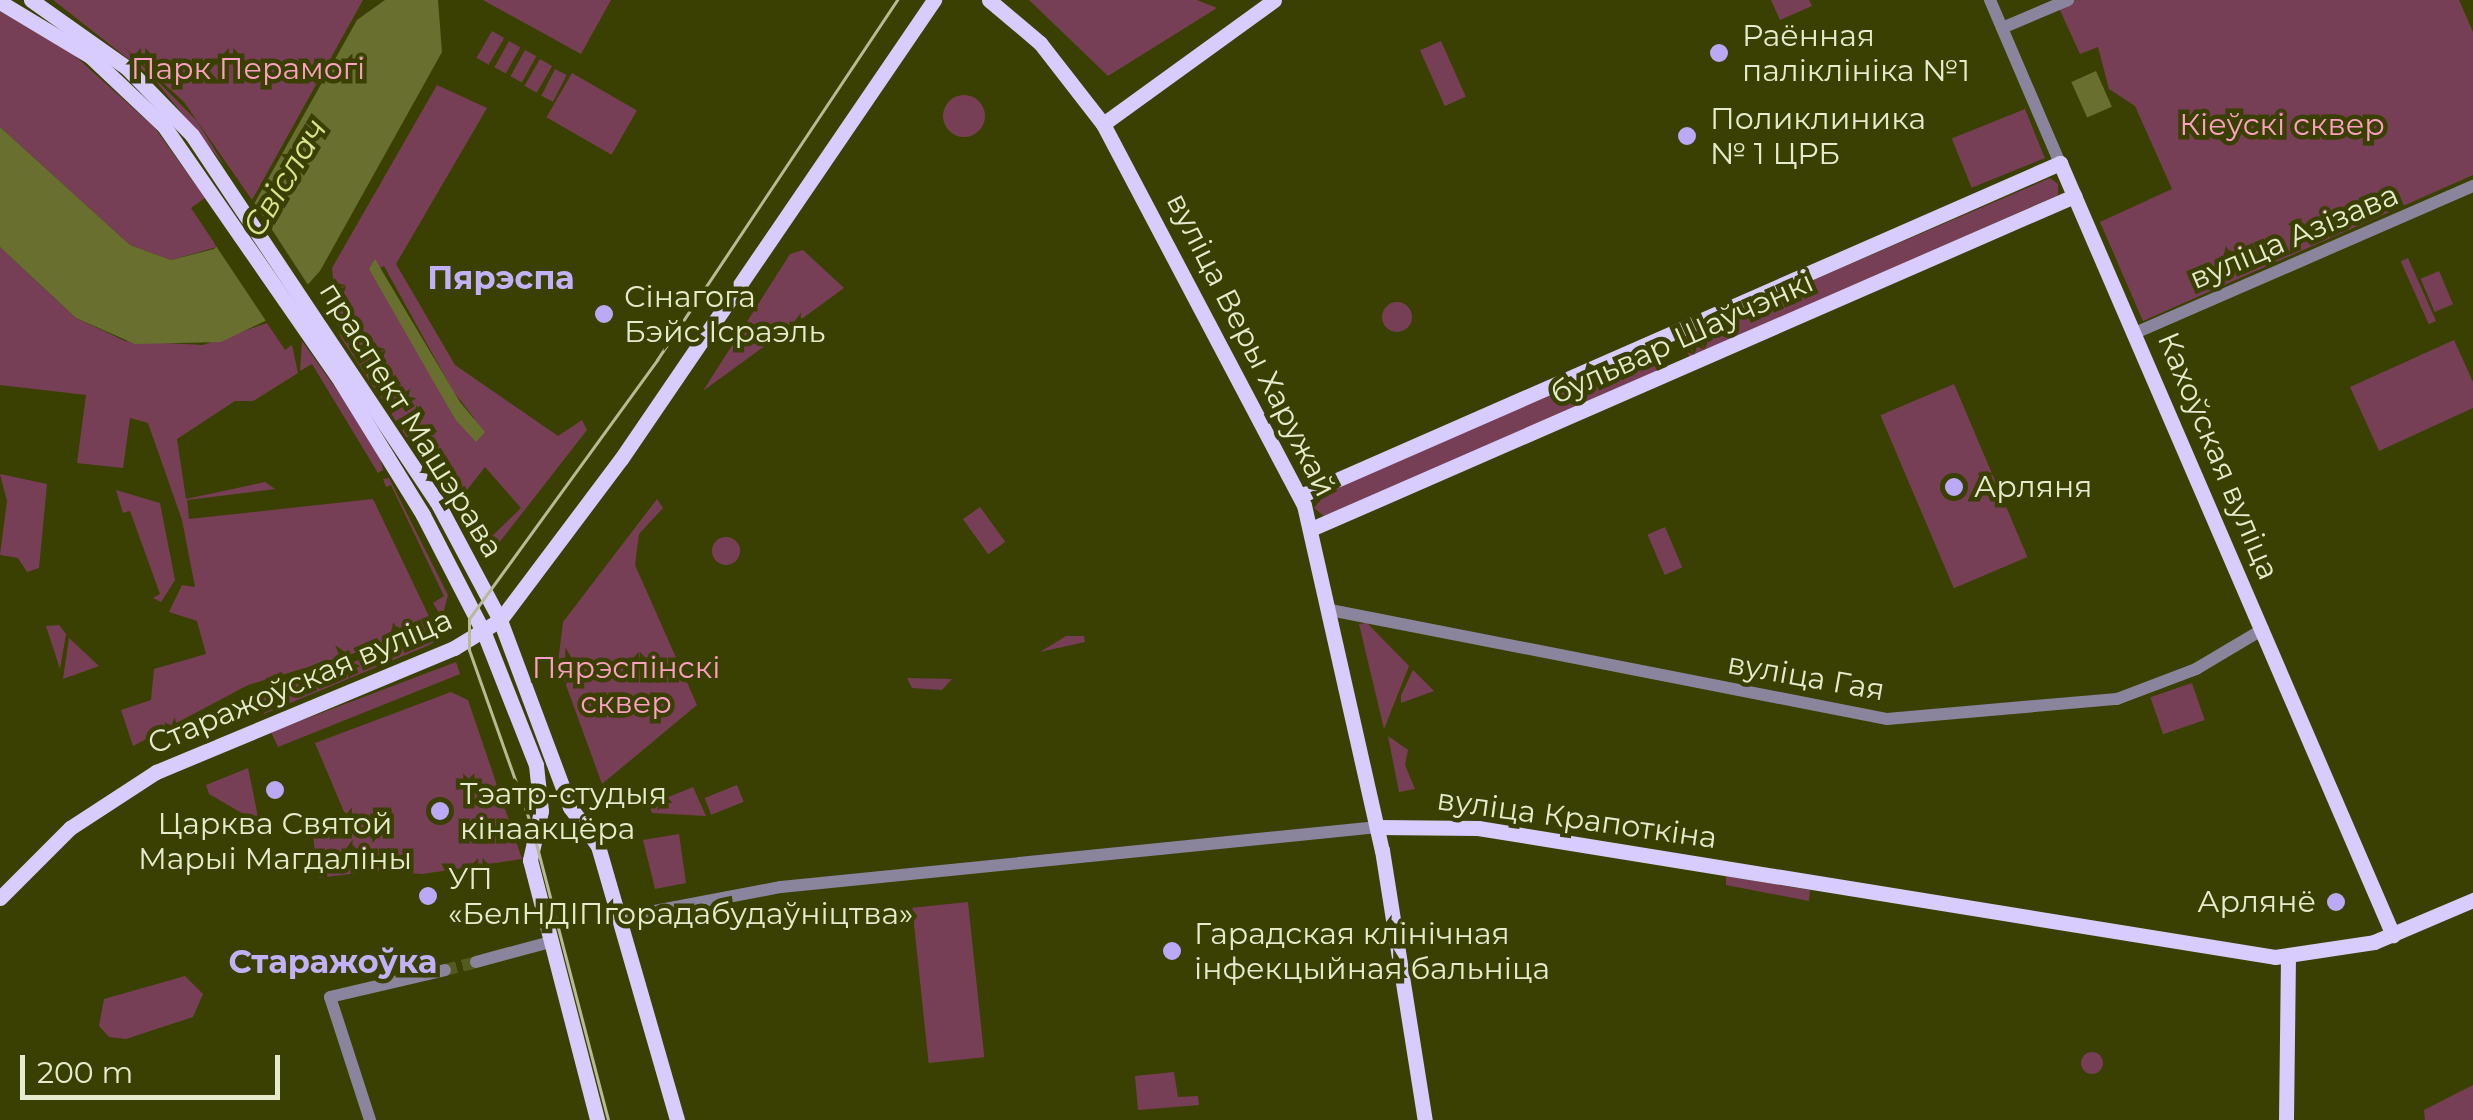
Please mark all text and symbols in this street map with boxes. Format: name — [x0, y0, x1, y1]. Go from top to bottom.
place label: Раённая паліклініка №1 — [1742, 18, 1970, 88]
marker: Раённая паліклініка №1 — [1706, 40, 1732, 66]
park label: Парк Перамогі — [131, 51, 365, 87]
place label: Поликлиника № 1 ЦРБ — [1710, 101, 1926, 172]
park label: Кіеўскі сквер — [2179, 107, 2385, 143]
water label: Свіслач — [235, 112, 335, 244]
marker: Поликлиника № 1 ЦРБ — [1674, 123, 1700, 149]
street label: вуліца Азізава — [2184, 177, 2404, 297]
street label: вуліца Веры Харужай — [1159, 187, 1343, 503]
district label: Пярэспа — [427, 259, 575, 297]
street label: бульвар Шаўчэнкі — [1545, 264, 1819, 412]
street label: праспект Машэрава — [311, 276, 511, 564]
place label: Сінагога Бэйс Ісраэль — [624, 279, 825, 350]
marker: Сінагога Бэйс Ісраэль — [593, 303, 615, 325]
street label: Кахоўская вуліца — [2150, 327, 2286, 585]
place label: Арляня — [1974, 469, 2092, 505]
marker: Арляня — [1943, 476, 1965, 498]
street label: Старажоўская вуліца — [143, 602, 457, 762]
street label: вуліца Гая — [1724, 645, 1888, 709]
park label: Пярэспінскі сквер — [532, 650, 720, 720]
place label: Тэатр-студыя кінаакцёра — [460, 776, 667, 846]
marker: Царква Святой Марыі Магдаліны — [264, 779, 286, 801]
street label: вуліца Крапоткіна — [1435, 782, 1719, 856]
marker: Тэатр-студыя кінаакцёра — [429, 800, 451, 822]
place label: Царква Святой Марыі Магдаліны — [138, 806, 412, 876]
place label: УП «БелНДІПгорадабудаўніцтва» — [448, 861, 913, 932]
place label: Арлянё — [2197, 884, 2316, 920]
marker: УП «БелНДІПгорадабудаўніцтва» — [417, 885, 439, 907]
marker: Арлянё — [2325, 891, 2347, 913]
place label: Гарадская клінічная інфекцыйная бальніца — [1194, 916, 1550, 986]
marker: Гарадская клінічная інфекцыйная бальніца — [1159, 938, 1185, 964]
district label: Старажоўка — [229, 943, 437, 981]
scale bar — [25, 1035, 285, 1097]
text: 200 m — [37, 1054, 133, 1091]

